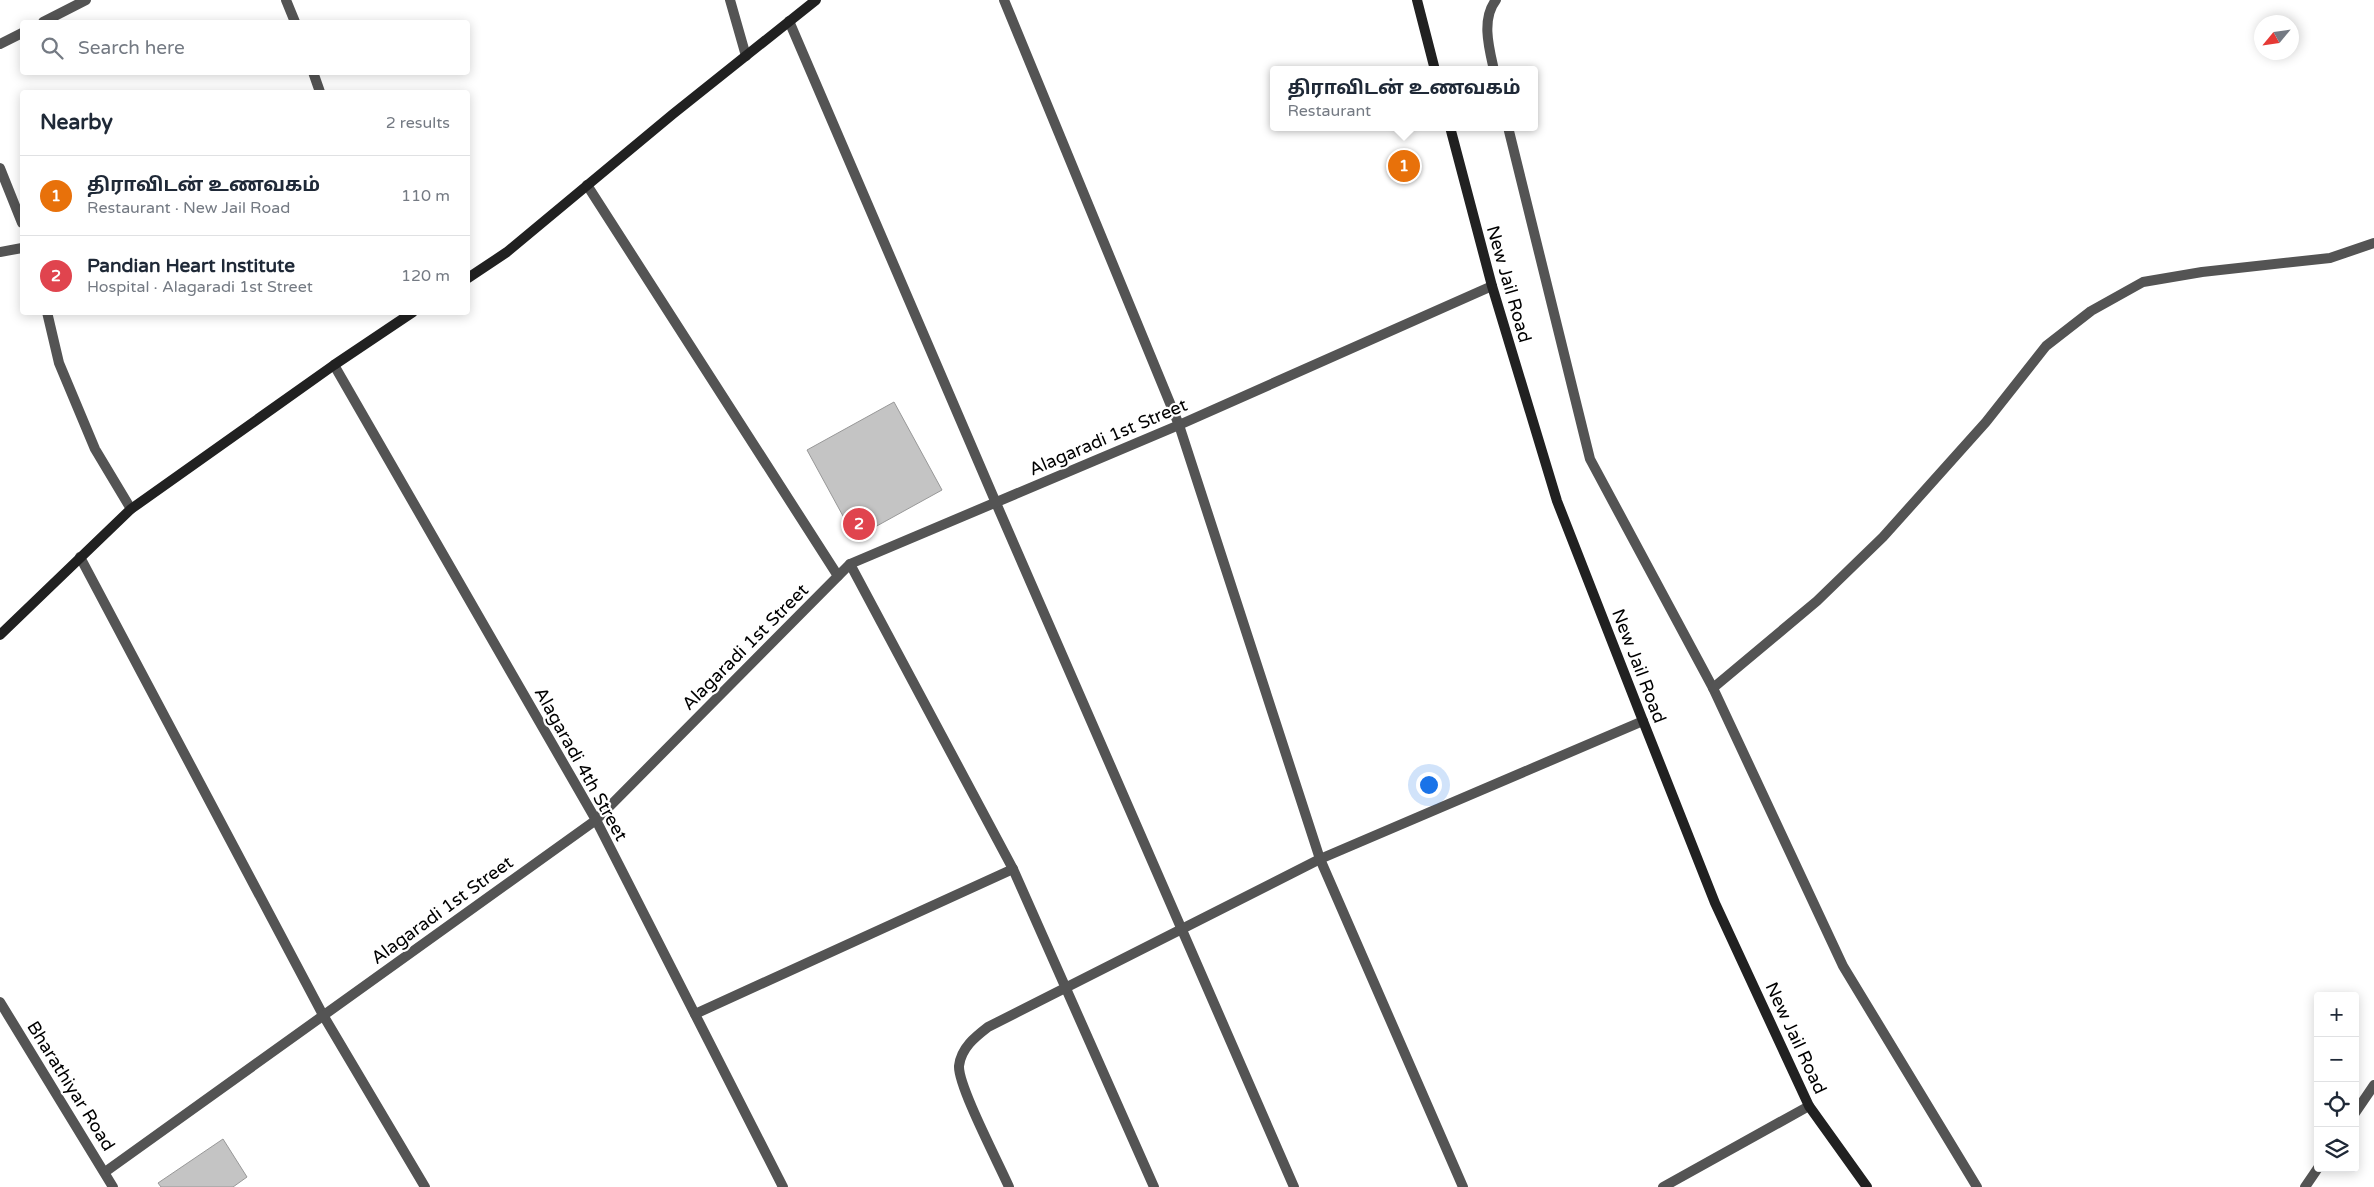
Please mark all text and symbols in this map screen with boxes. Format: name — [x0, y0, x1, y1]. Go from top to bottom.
north arrow — [2254, 15, 2299, 60]
search box — [20, 20, 470, 75]
icon: search — [38, 34, 66, 62]
text: Search here — [78, 37, 185, 59]
popup — [1270, 66, 1538, 131]
text: திராவிடன் உணவகம் — [1287, 77, 1521, 99]
text: Restaurant — [1287, 101, 1371, 121]
text: Nearby — [40, 110, 113, 135]
text: 2 results — [386, 113, 450, 133]
pin: 1 — [1388, 147, 1420, 185]
text: திராவிடன் உணவகம் — [87, 174, 320, 196]
text: 1 — [51, 186, 61, 206]
text: 110 m — [401, 186, 450, 206]
text: Restaurant · New Jail Road — [87, 198, 290, 218]
street label: New Jail Road — [1482, 223, 1536, 345]
text: Pandian Heart Institute — [87, 255, 295, 277]
text: 2 — [51, 266, 61, 286]
text: 120 m — [401, 266, 450, 286]
text: Hospital · Alagaradi 1st Street — [87, 277, 313, 297]
street label: Alagaradi 1st Street — [1026, 394, 1191, 480]
pin: 2 — [843, 505, 875, 543]
street label: Alagaradi 1st Street — [677, 579, 813, 715]
street label: New Jail Road — [1607, 606, 1671, 726]
street label: Alagaradi 4th Street — [530, 683, 632, 845]
your location — [1416, 772, 1442, 798]
street label: Alagaradi 1st Street — [367, 851, 517, 969]
street label: New Jail Road — [1761, 979, 1831, 1097]
map controls — [2314, 992, 2359, 1172]
button: + — [2314, 992, 2359, 1037]
street label: Bharathiyar Road — [22, 1017, 120, 1155]
button: − — [2314, 1037, 2359, 1082]
button: locate — [2314, 1082, 2359, 1127]
button: layers — [2314, 1127, 2359, 1172]

